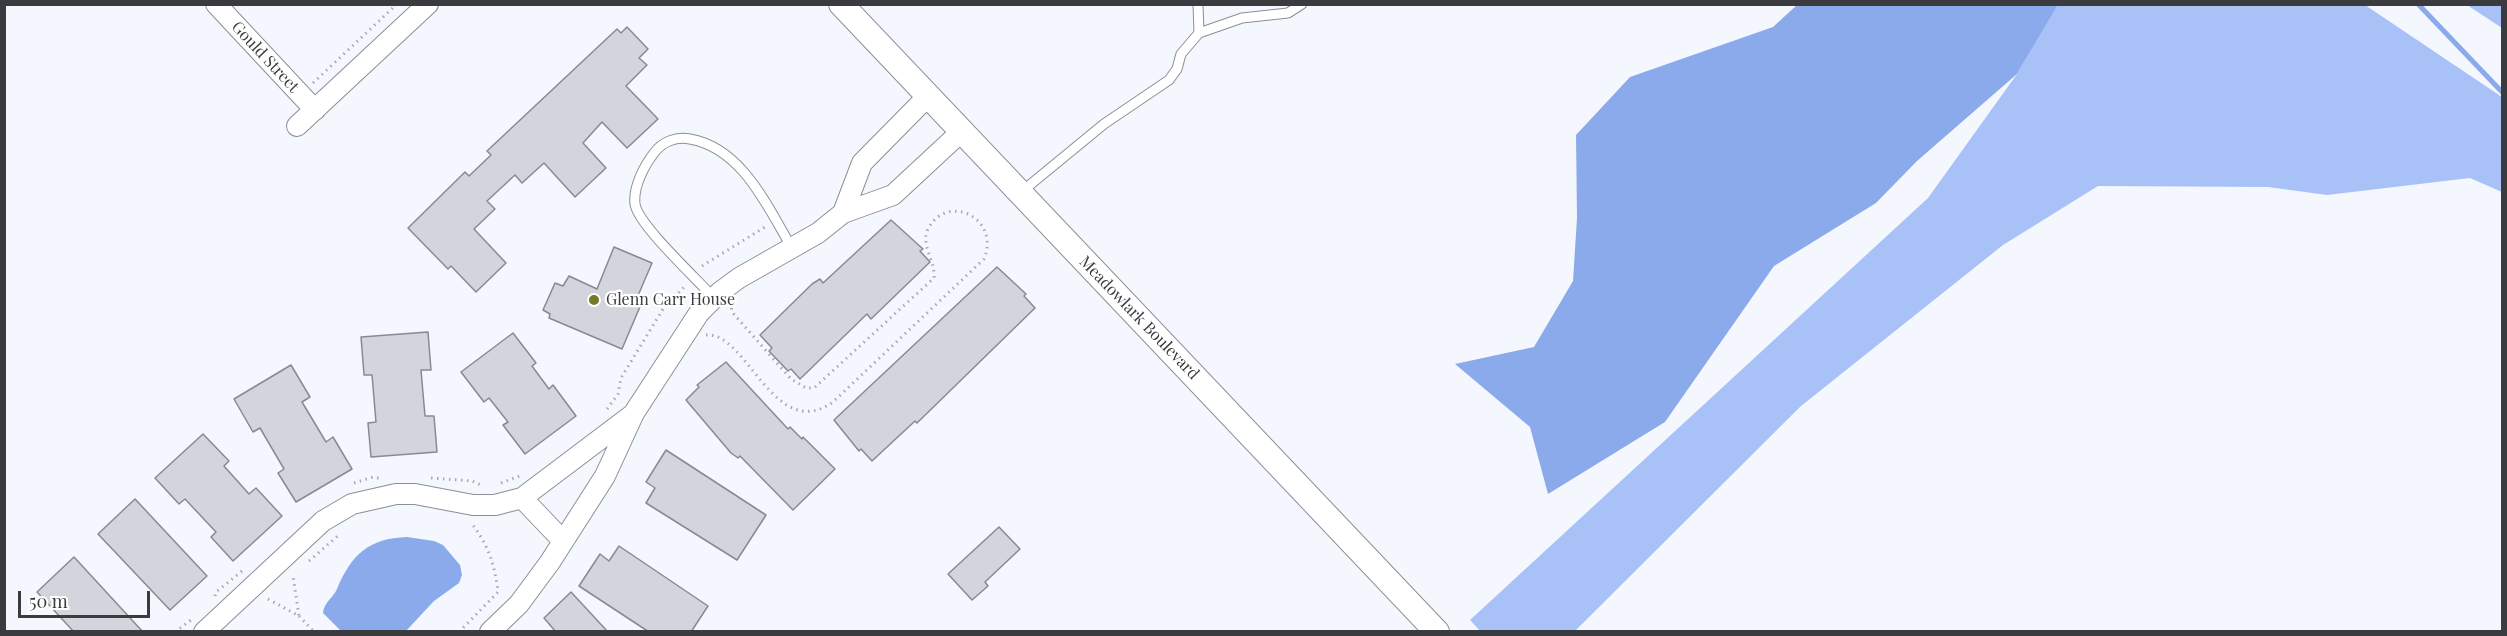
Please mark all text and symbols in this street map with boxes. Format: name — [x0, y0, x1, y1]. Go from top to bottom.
street label: Gould Street — [227, 18, 303, 96]
street label: Meadowlark Boulevard — [1075, 252, 1203, 384]
place label: Glenn Carr House — [606, 290, 735, 310]
marker: Glenn Carr House — [587, 293, 601, 307]
scale bar — [21, 579, 153, 617]
text: 50 m — [29, 589, 68, 613]

